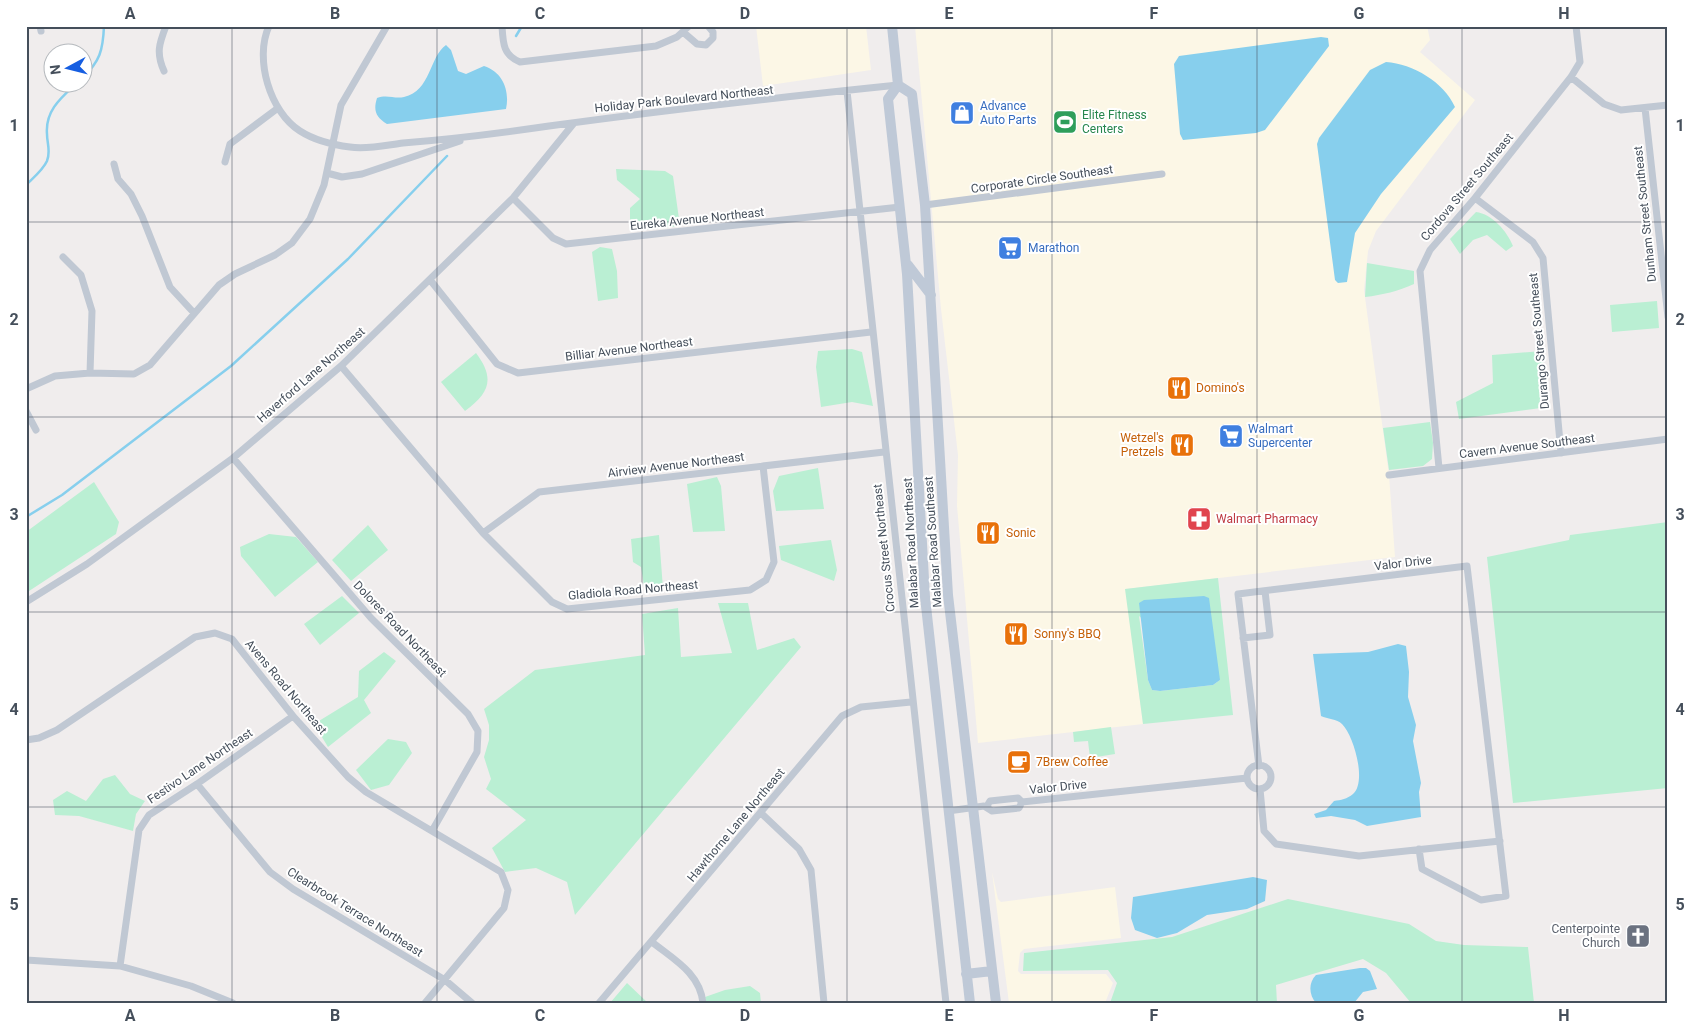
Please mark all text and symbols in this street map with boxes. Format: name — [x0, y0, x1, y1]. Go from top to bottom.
text: A — [125, 4, 136, 23]
text: B — [330, 4, 340, 23]
text: C — [535, 4, 545, 23]
text: D — [740, 4, 750, 23]
text: E — [945, 4, 954, 23]
text: F — [1150, 4, 1159, 23]
text: G — [1354, 4, 1365, 23]
text: H — [1558, 4, 1570, 23]
north arrow — [42, 42, 92, 92]
text: N — [47, 64, 64, 75]
street label: Holiday Park Boulevard Northeast — [594, 83, 774, 115]
place label: Advance Auto Parts — [980, 99, 1037, 127]
shop icon: Advance Auto Parts — [949, 100, 975, 126]
place label: Elite Fitness Centers — [1082, 108, 1147, 136]
sports icon: Elite Fitness Centers — [1052, 109, 1078, 135]
text: 1 — [9, 116, 19, 135]
text: 1 — [1675, 116, 1685, 135]
street label: Cordova Street Southeast — [1418, 130, 1516, 244]
street label: Dunham Street Southeast — [1631, 145, 1659, 283]
street label: Corporate Circle Southeast — [970, 162, 1114, 196]
street label: Eureka Avenue Northeast — [629, 205, 765, 233]
supermarket icon: Marathon — [997, 235, 1023, 261]
place label: Marathon — [1028, 241, 1079, 255]
street label: Durango Street Southeast — [1526, 272, 1552, 410]
text: 2 — [9, 310, 19, 329]
text: 2 — [1675, 310, 1685, 329]
street label: Haverford Lane Northeast — [254, 324, 368, 426]
street label: Billiar Avenue Northeast — [564, 334, 694, 364]
restaurant icon: Domino's — [1166, 375, 1192, 401]
place label: Domino's — [1196, 381, 1245, 395]
place label: Walmart Supercenter — [1248, 422, 1312, 450]
supermarket icon: Walmart Supercenter — [1218, 423, 1244, 449]
place label: Wetzel's Pretzels — [1120, 431, 1164, 459]
street label: Cavern Avenue Southeast — [1458, 431, 1596, 461]
restaurant icon: Wetzel's Pretzels — [1169, 432, 1195, 458]
street label: Airview Avenue Northeast — [607, 450, 745, 480]
street label: Malabar Road Southeast — [921, 476, 945, 608]
street label: Malabar Road Northeast — [901, 477, 921, 609]
street label: Crocus Street Northeast — [870, 483, 898, 613]
text: 3 — [9, 505, 19, 524]
text: 3 — [1675, 505, 1685, 524]
pharmacy icon: Walmart Pharmacy — [1186, 506, 1212, 532]
place label: Walmart Pharmacy — [1216, 512, 1318, 526]
restaurant icon: Sonic — [975, 520, 1001, 546]
place label: Sonic — [1006, 526, 1036, 540]
street label: Valor Drive — [1374, 553, 1432, 573]
street label: Gladiola Road Northeast — [567, 577, 699, 603]
street label: Dolores Road Northeast — [351, 578, 449, 680]
restaurant icon: Sonny's BBQ — [1003, 621, 1029, 647]
place label: Sonny's BBQ — [1034, 627, 1101, 641]
street label: Avens Road Northeast — [242, 637, 330, 737]
text: 4 — [9, 700, 19, 719]
text: 4 — [1675, 700, 1685, 719]
street label: Festivo Lane Northeast — [145, 726, 255, 806]
cafe icon: 7Brew Coffee — [1006, 749, 1032, 775]
place label: 7Brew Coffee — [1036, 755, 1108, 769]
street label: Hawthorne Lane Northeast — [684, 765, 788, 885]
street label: Valor Drive — [1029, 777, 1087, 797]
street label: Clearbrook Terrace Northeast — [285, 864, 425, 960]
text: 5 — [9, 895, 19, 914]
text: 5 — [1675, 895, 1685, 914]
place label: Centerpointe Church — [1551, 922, 1620, 950]
church icon: Centerpointe Church — [1625, 923, 1651, 949]
text: A — [125, 1006, 136, 1025]
text: B — [330, 1006, 340, 1025]
text: C — [535, 1006, 545, 1025]
text: D — [740, 1006, 750, 1025]
text: E — [945, 1006, 954, 1025]
text: F — [1150, 1006, 1159, 1025]
text: G — [1354, 1006, 1365, 1025]
text: H — [1558, 1006, 1570, 1025]

